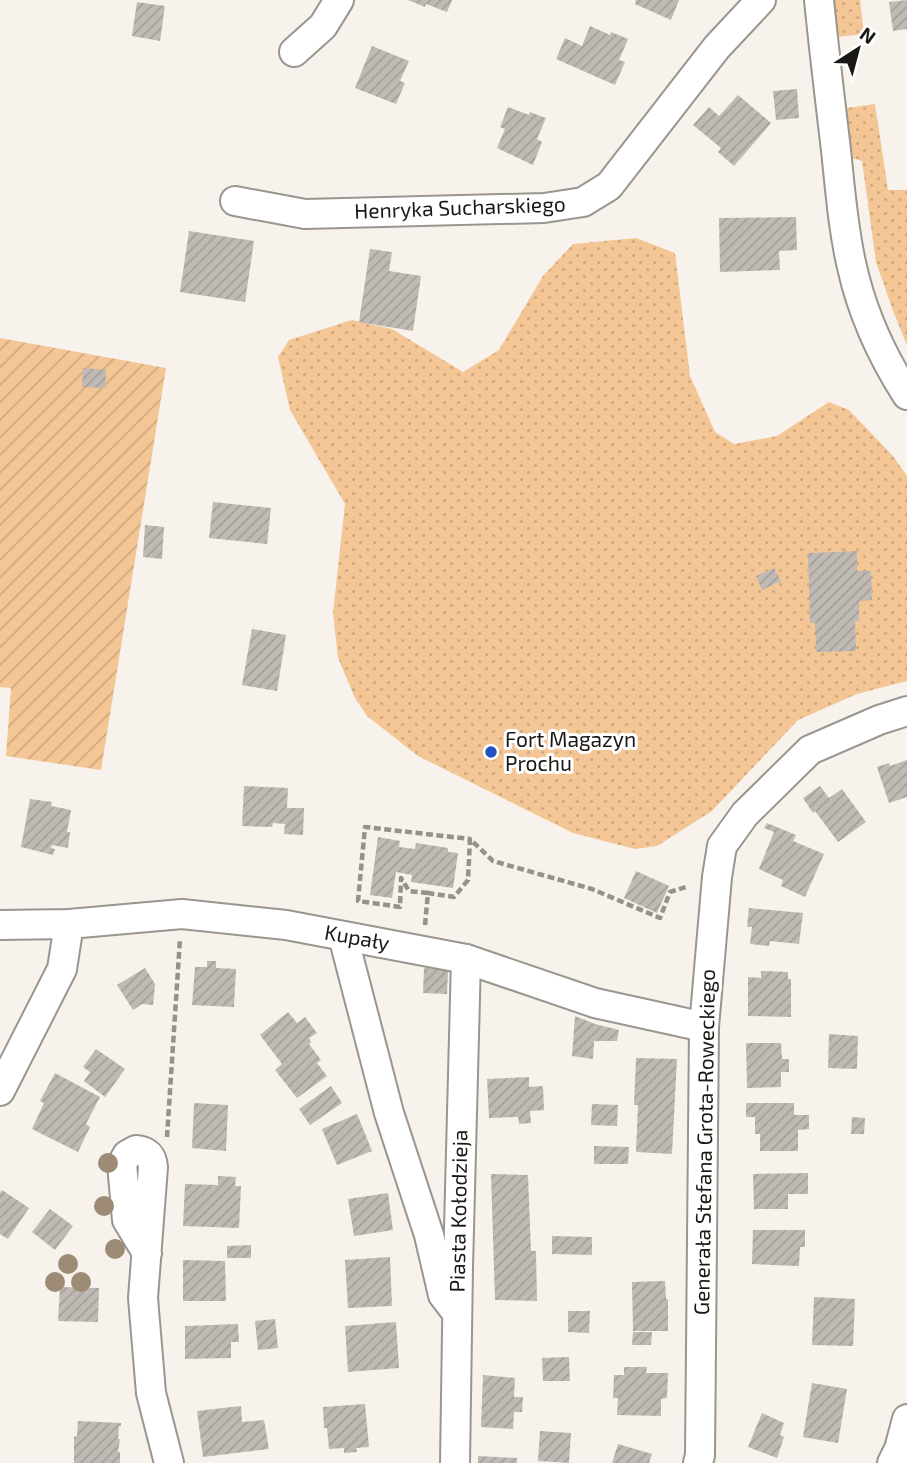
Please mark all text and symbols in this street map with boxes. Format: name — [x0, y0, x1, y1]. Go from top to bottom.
north arrow — [823, 14, 893, 84]
text: N — [856, 22, 881, 48]
street label: Henryka Sucharskiego — [354, 190, 566, 223]
place label: Fort Magazyn Prochu — [505, 726, 636, 775]
marker: Fort Magazyn Prochu — [483, 744, 499, 760]
street label: Kupały — [323, 919, 392, 955]
street label: Generała Stefana Grota-Roweckiego — [688, 969, 719, 1315]
street label: Piasta Kołodzieja — [444, 1129, 472, 1293]

